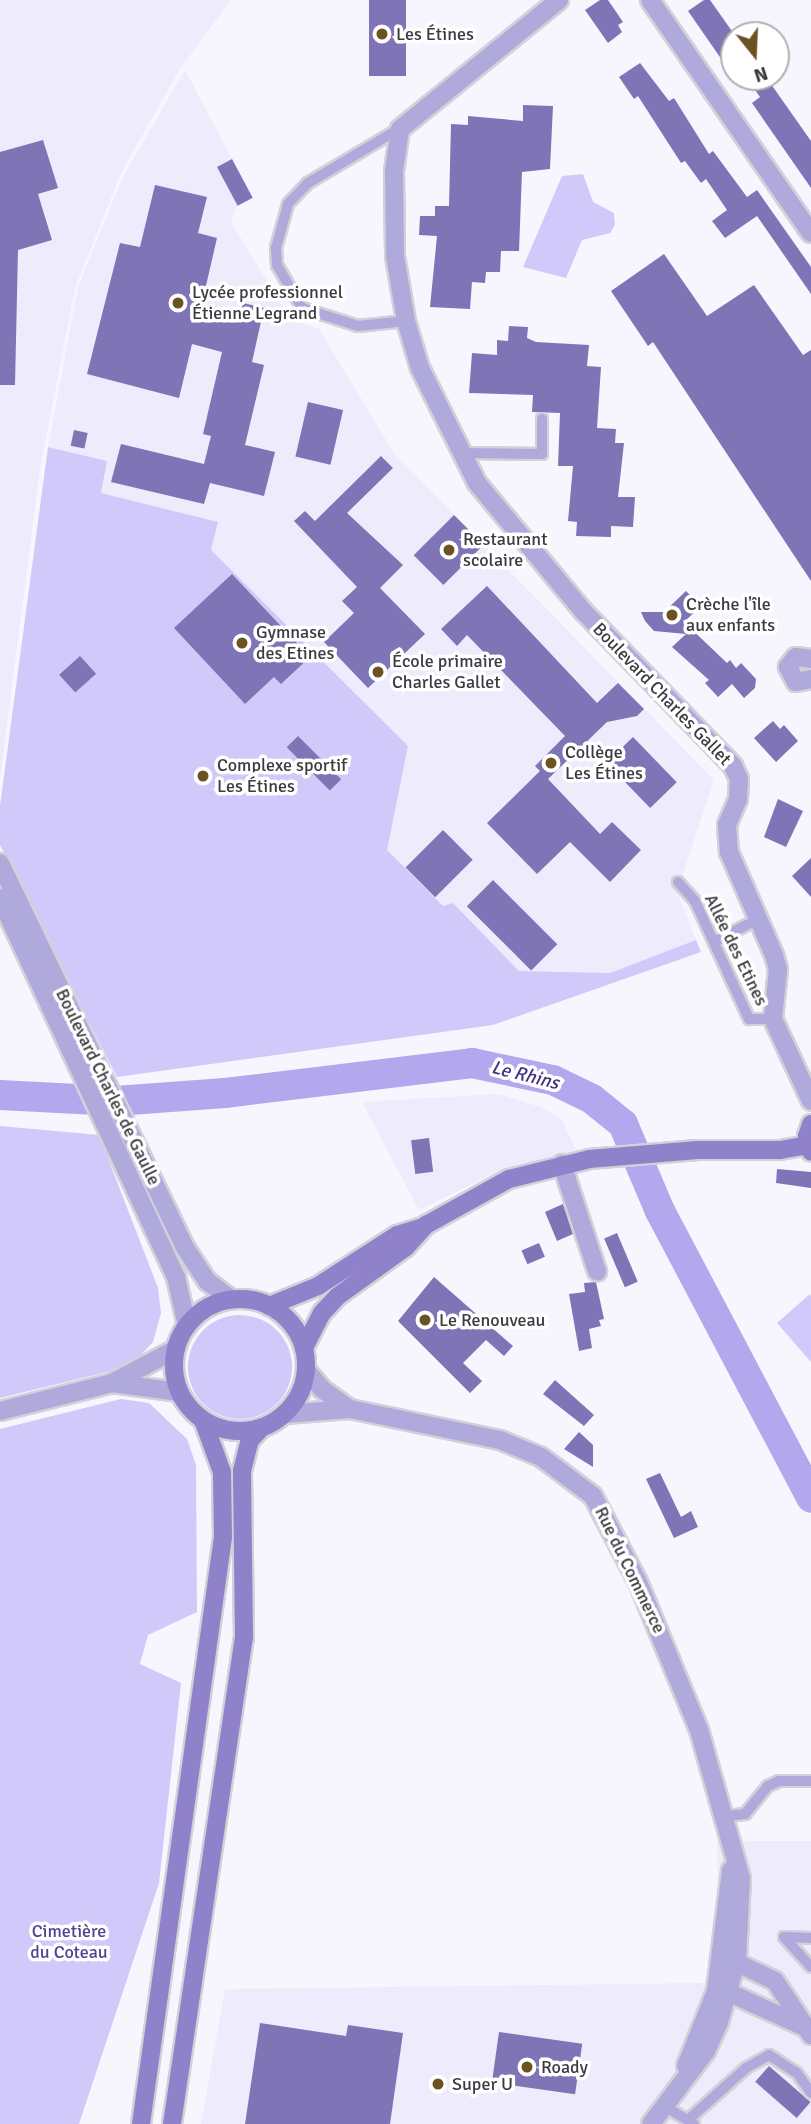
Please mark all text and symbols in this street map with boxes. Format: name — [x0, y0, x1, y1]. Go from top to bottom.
north arrow — [720, 21, 790, 91]
place label: Les Étines — [396, 23, 474, 45]
marker: Les Étines — [374, 26, 390, 42]
text: N — [751, 61, 771, 88]
place label: Lycée professionnel Étienne Legrand — [192, 282, 343, 324]
marker: Lycée professionnel Étienne Legrand — [170, 295, 186, 311]
place label: Restaurant scolaire — [463, 529, 547, 572]
marker: Restaurant scolaire — [441, 542, 457, 558]
place label: Crèche l'île aux enfants — [686, 594, 775, 636]
marker: Crèche l'île aux enfants — [664, 607, 680, 623]
street label: Boulevard Charles Gallet — [588, 618, 736, 770]
place label: Gymnase des Etines — [256, 622, 334, 664]
marker: Gymnase des Etines — [234, 635, 250, 651]
place label: École primaire Charles Gallet — [392, 651, 503, 694]
marker: École primaire Charles Gallet — [370, 664, 386, 680]
place label: Collège Les Étines — [565, 742, 643, 784]
place label: Complexe sportif Les Étines — [217, 755, 347, 798]
marker: Collège Les Étines — [543, 755, 559, 771]
marker: Complexe sportif Les Étines — [195, 768, 211, 784]
street label: Allée des Etines — [700, 891, 772, 1009]
street label: Boulevard Charles de Gaulle — [51, 985, 165, 1189]
water label: Le Rhins — [489, 1057, 561, 1095]
place label: Le Renouveau — [439, 1309, 545, 1331]
marker: Le Renouveau — [417, 1312, 433, 1328]
street label: Rue du Commerce — [590, 1503, 670, 1637]
park label: Cimetière du Coteau — [30, 1921, 108, 1964]
place label: Roady — [541, 2056, 588, 2078]
marker: Roady — [519, 2059, 535, 2075]
place label: Super U — [452, 2073, 513, 2095]
marker: Super U — [430, 2076, 446, 2092]

